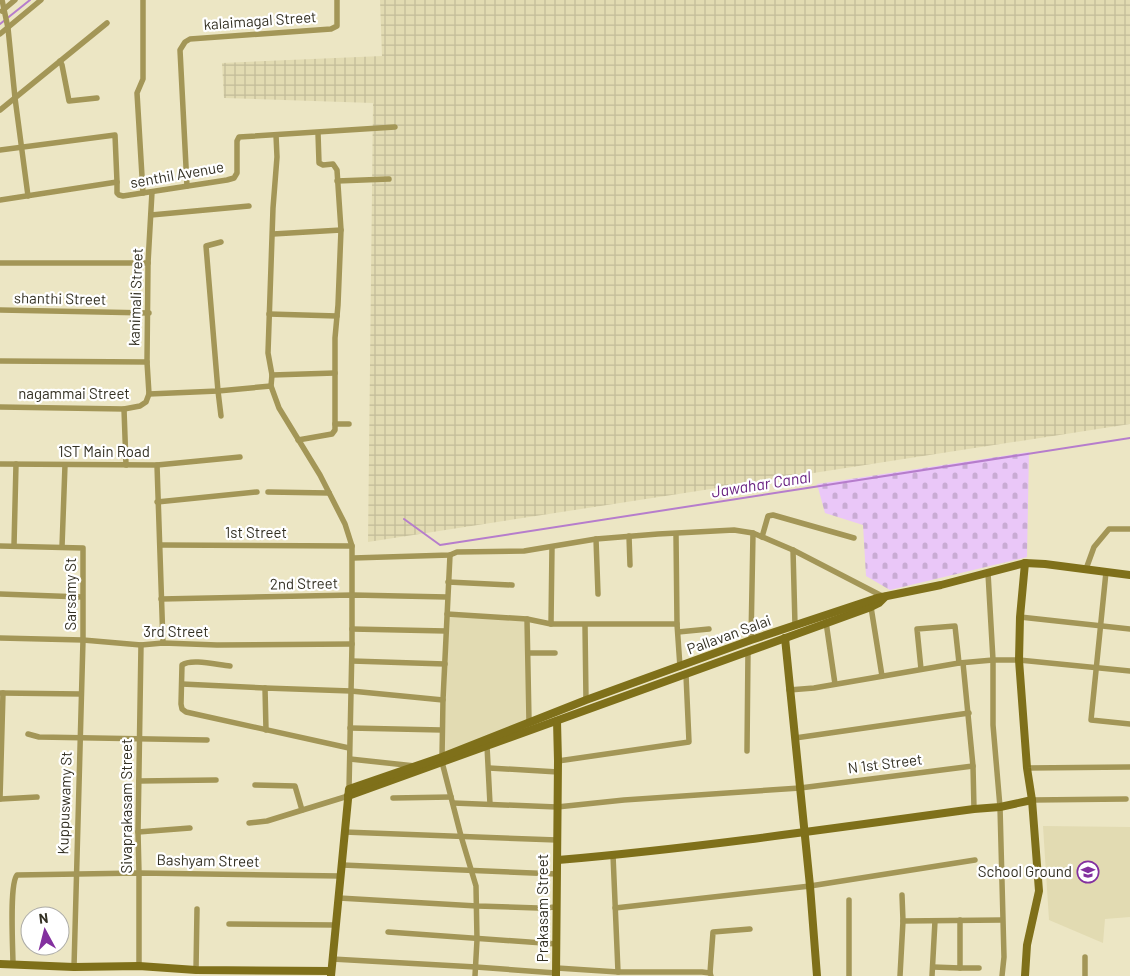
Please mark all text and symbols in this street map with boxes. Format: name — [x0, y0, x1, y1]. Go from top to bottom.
street label: kalaimagal Street — [203, 7, 317, 33]
street label: senthil Avenue — [129, 157, 225, 191]
street label: kanimali Street — [124, 248, 146, 346]
street label: shanthi Street — [14, 288, 106, 308]
street label: nagammai Street — [18, 384, 130, 402]
street label: 1ST Main Road — [58, 442, 150, 460]
water label: Jawahar Canal — [710, 466, 812, 501]
street label: 1st Street — [225, 523, 287, 541]
street label: Sarsamy St — [61, 557, 79, 631]
street label: 2nd Street — [270, 573, 338, 593]
street label: Pallavan Salai — [684, 611, 773, 658]
street label: 3rd Street — [143, 622, 209, 640]
street label: Sivaprakasam Street — [117, 739, 135, 873]
street label: N 1st Street — [847, 750, 923, 777]
street label: Kuppuswamy St — [53, 751, 75, 855]
street label: Bashyam Street — [156, 850, 260, 870]
street label: Prakasam Street — [533, 854, 551, 962]
school or university icon: School Ground — [1076, 860, 1100, 884]
place label: School Ground — [978, 862, 1072, 880]
north arrow — [20, 906, 70, 956]
text: N — [38, 909, 49, 927]

